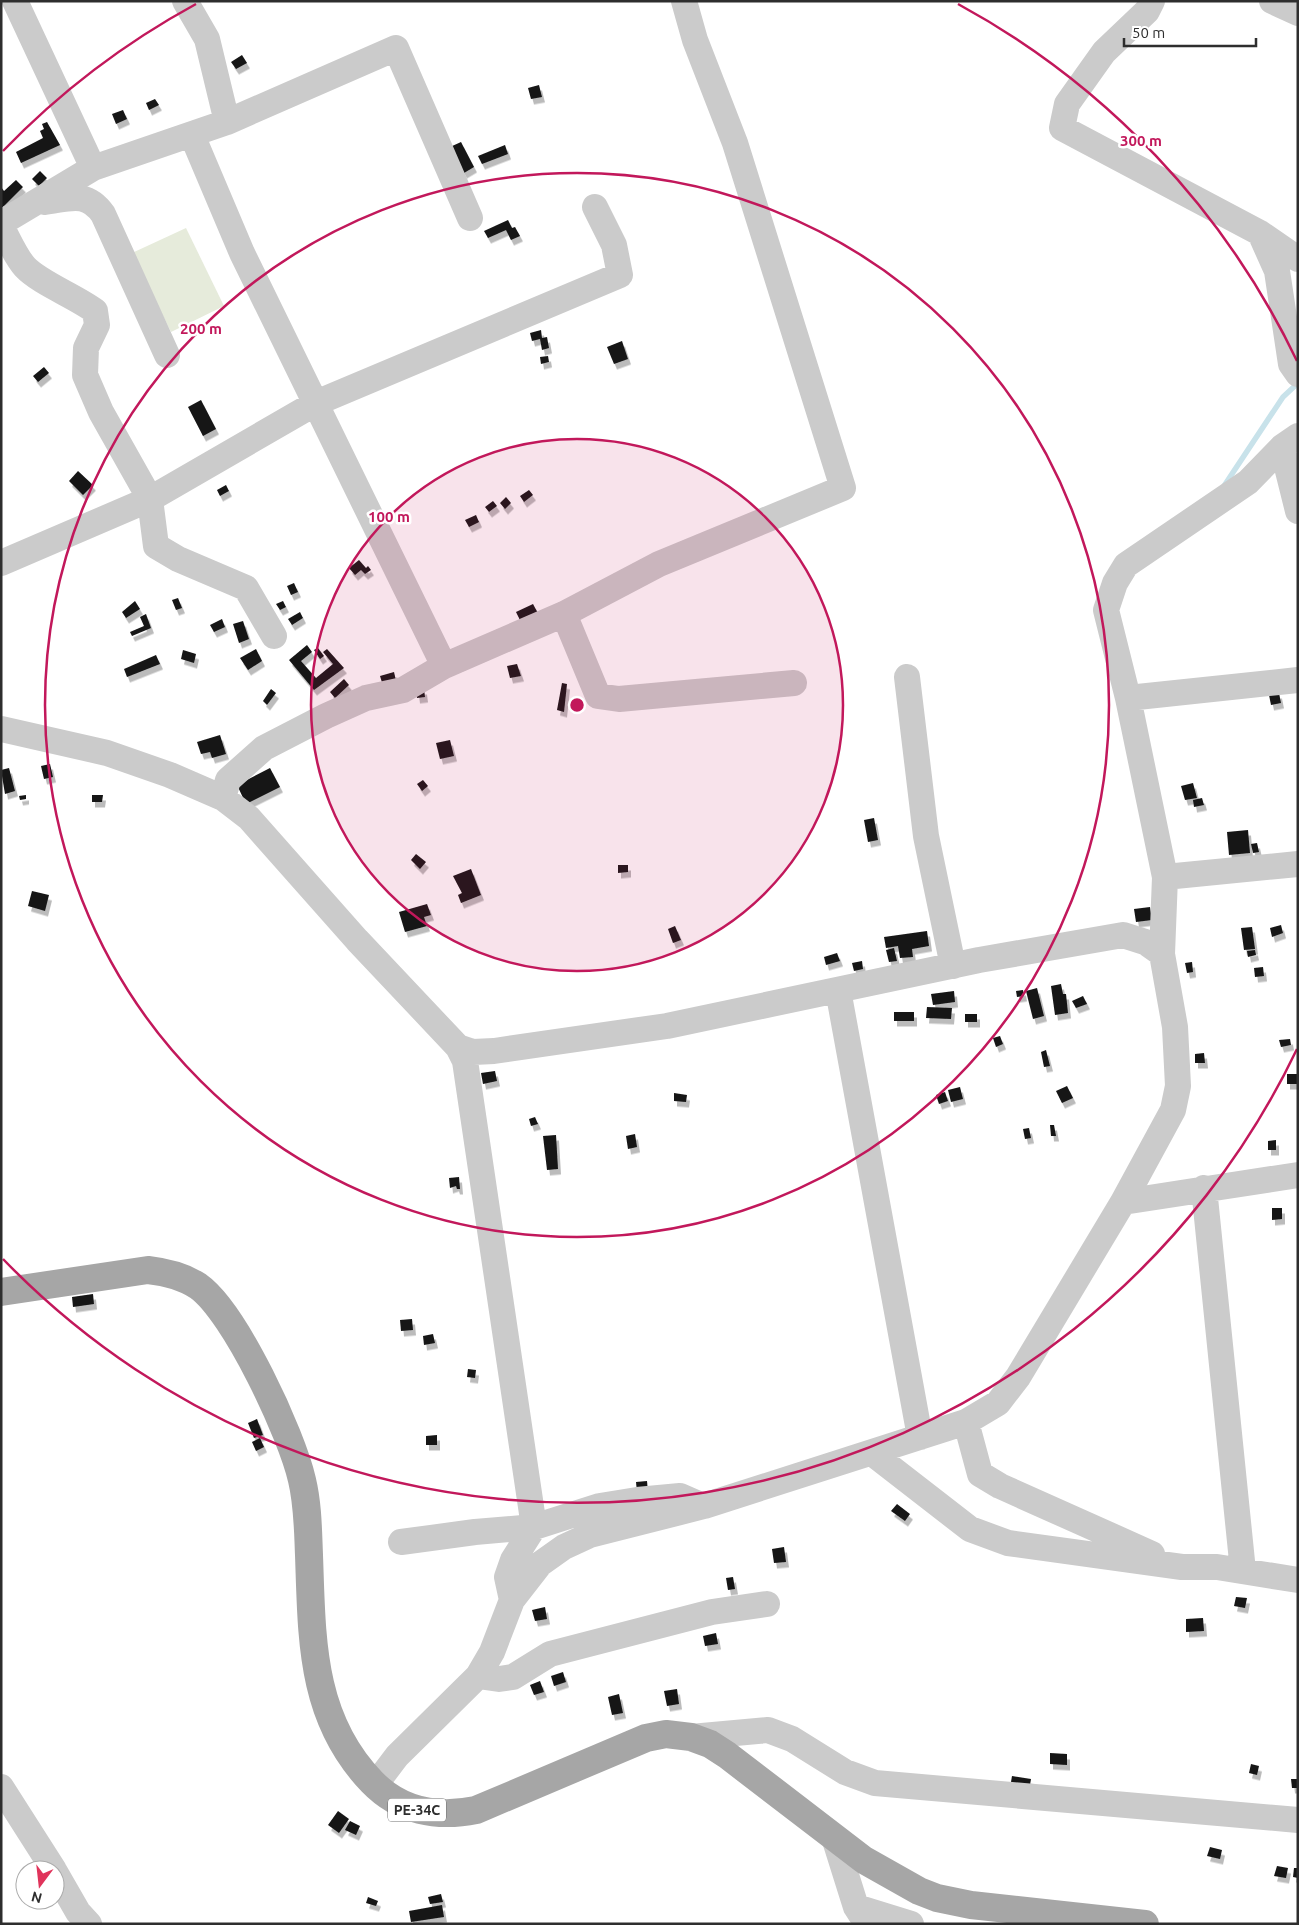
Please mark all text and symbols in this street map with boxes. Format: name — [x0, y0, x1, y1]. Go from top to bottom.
scale bar — [1124, 15, 1256, 47]
text: 50 m — [1132, 24, 1165, 41]
text: 300 m — [1120, 132, 1162, 149]
text: 200 m — [180, 320, 222, 337]
text: 100 m — [368, 508, 410, 525]
centre of rings — [568, 696, 586, 714]
road number: PE-34C — [388, 1798, 446, 1822]
north arrow — [15, 1860, 65, 1910]
text: N — [30, 1888, 44, 1907]

